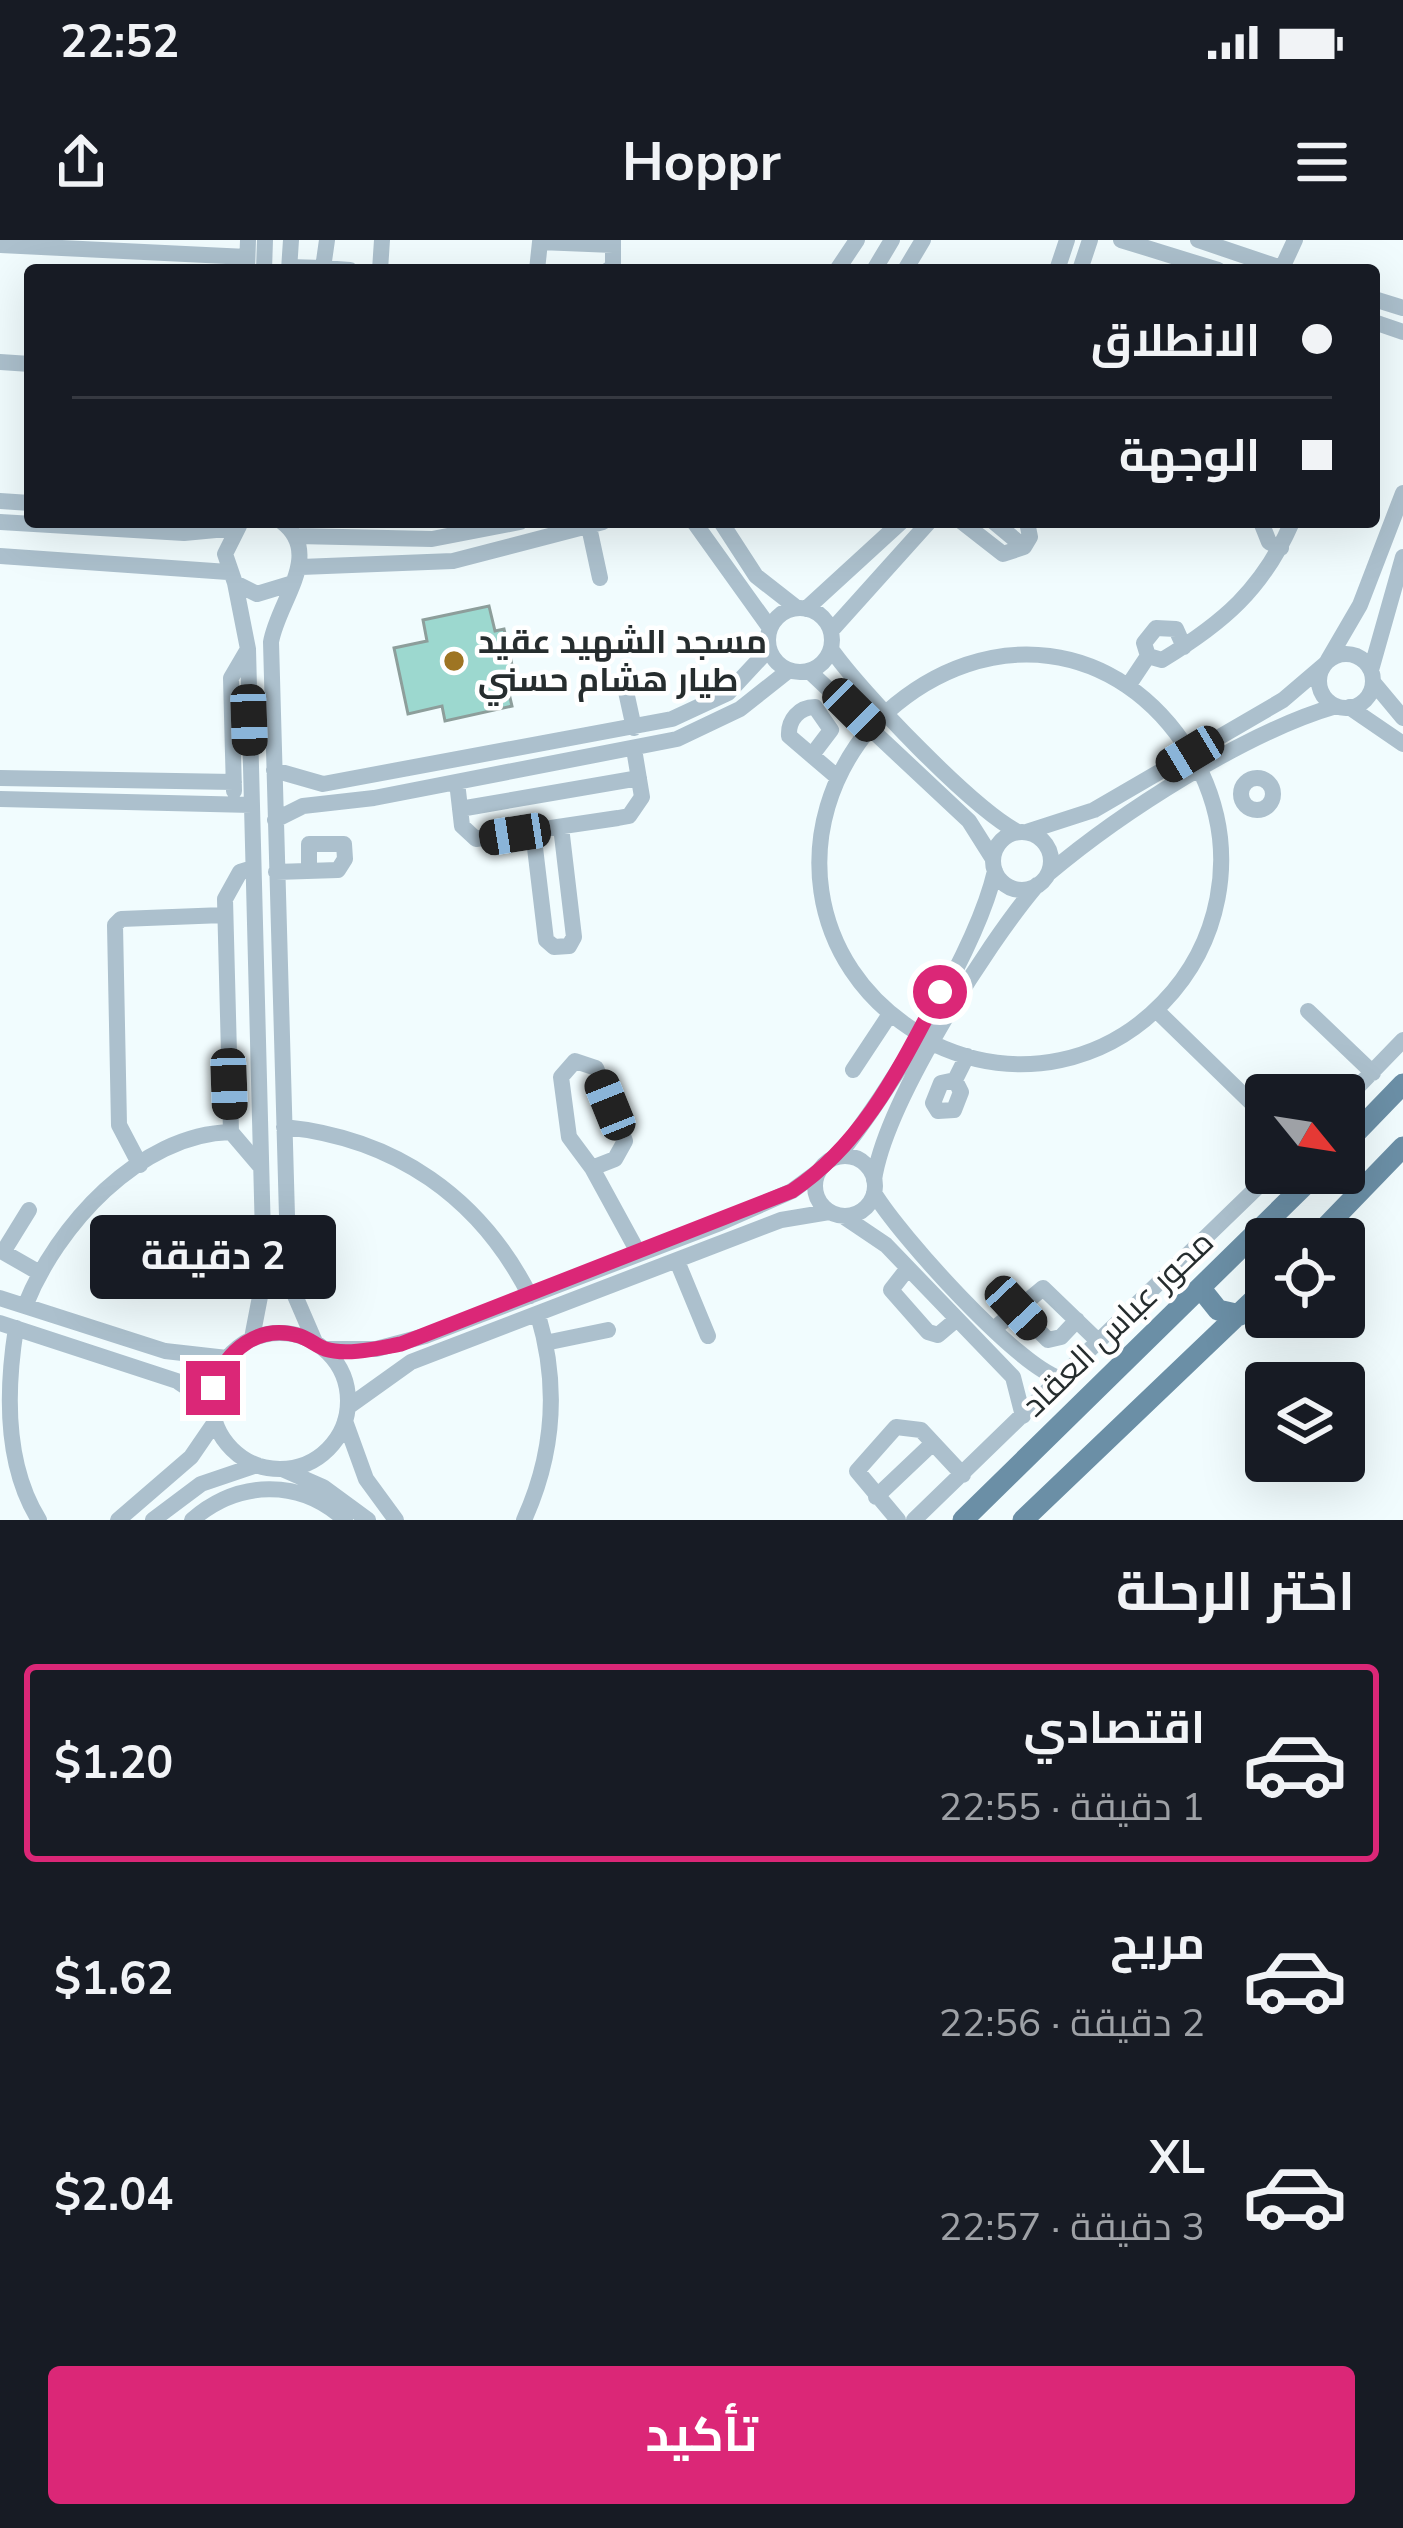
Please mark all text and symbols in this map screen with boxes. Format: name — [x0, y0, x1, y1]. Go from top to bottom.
text: 22:52 — [60, 12, 179, 73]
text: Hoppr — [622, 125, 781, 199]
icon: share — [48, 129, 114, 195]
icon: menu — [1289, 129, 1355, 195]
text: الانطلاق — [1091, 311, 1260, 372]
text: الوجهة — [1119, 426, 1260, 487]
place label: مسجد الشهيد عقيد طيار هشام حسني — [478, 620, 767, 706]
marker: مسجد الشهيد عقيد طيار هشام حسني — [441, 648, 467, 674]
car — [816, 672, 892, 748]
car — [230, 683, 268, 757]
car — [1150, 720, 1230, 788]
car — [477, 811, 553, 857]
route start — [913, 965, 967, 1019]
car — [210, 1047, 248, 1121]
car — [580, 1065, 640, 1145]
north arrow — [1245, 1074, 1365, 1194]
map controls — [1245, 1074, 1365, 1482]
callout: 2 دقيقة — [90, 1214, 336, 1298]
button: locate — [1245, 1218, 1365, 1338]
street label: محور عباس العقاد — [1012, 1221, 1224, 1427]
text: 2 دقيقة — [141, 1230, 285, 1283]
car — [978, 1269, 1054, 1347]
route end — [186, 1361, 240, 1415]
button: layers — [1245, 1362, 1365, 1482]
text: اختر الرحلة — [1116, 1555, 1355, 1629]
text: اقتصادي — [1024, 1698, 1205, 1759]
icon: car — [1241, 1709, 1349, 1817]
text: $1.20 — [54, 1733, 173, 1794]
text: 1 دقيقة · 22:55 — [939, 1781, 1205, 1834]
text: مريح — [1110, 1914, 1205, 1975]
icon: car — [1241, 1925, 1349, 2033]
text: $1.62 — [54, 1949, 173, 2010]
text: 2 دقيقة · 22:56 — [939, 1997, 1205, 2050]
text: XL — [1149, 2128, 1205, 2189]
icon: car — [1241, 2141, 1349, 2249]
text: $2.04 — [54, 2165, 173, 2226]
text: 3 دقيقة · 22:57 — [939, 2201, 1205, 2254]
button: تأكيد — [48, 2366, 1355, 2504]

